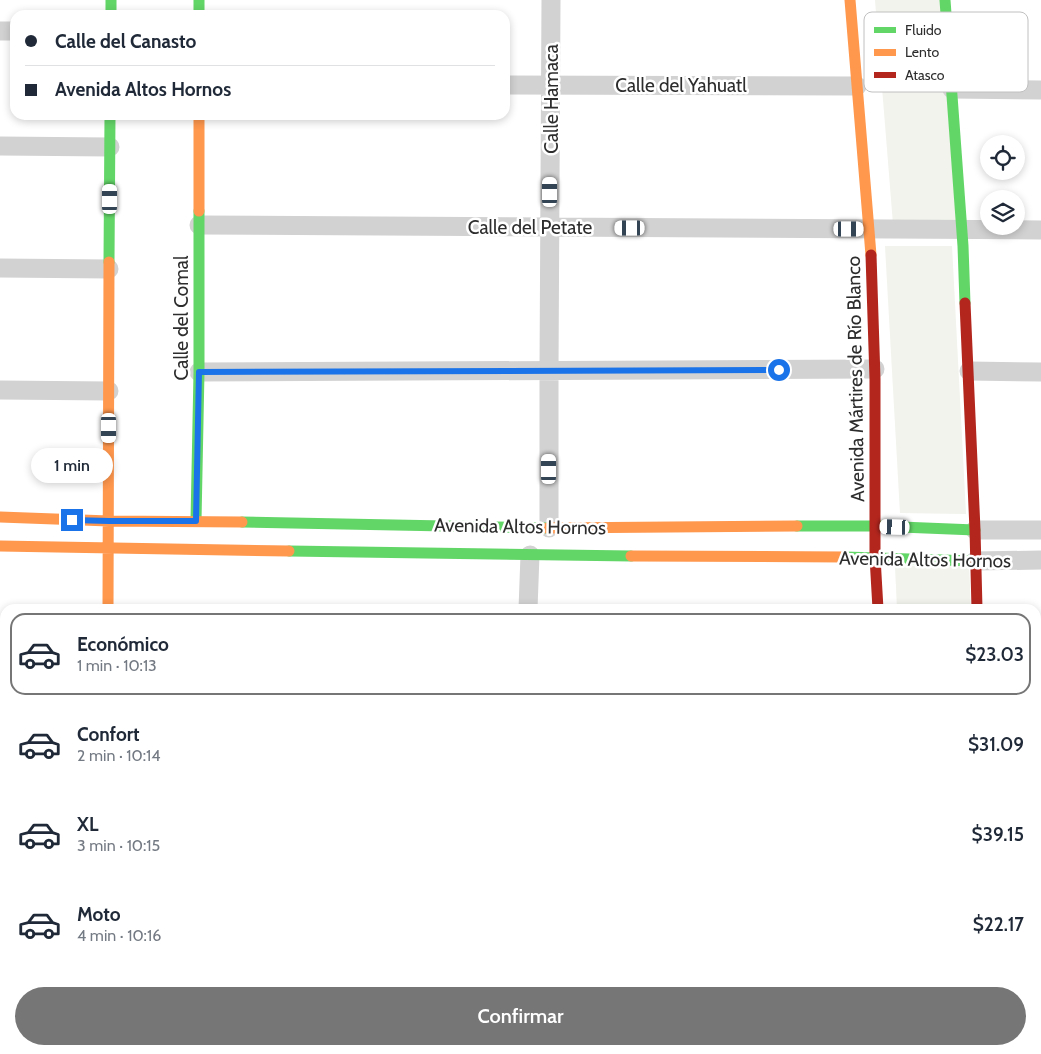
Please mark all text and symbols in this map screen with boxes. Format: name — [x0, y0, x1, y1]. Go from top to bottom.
legend — [864, 12, 1028, 92]
text: Fluido — [905, 21, 942, 39]
text: Calle del Canasto — [55, 30, 196, 53]
text: Lento — [905, 43, 939, 61]
street label: Calle Hamaca — [540, 44, 563, 154]
text: Atasco — [905, 66, 945, 84]
street label: Calle del Yahuatl — [615, 74, 747, 97]
text: Avenida Altos Hornos — [55, 78, 231, 101]
map controls — [980, 135, 1025, 235]
button: locate — [980, 135, 1025, 180]
car — [542, 177, 557, 207]
car — [102, 184, 117, 214]
button: layers — [980, 190, 1025, 235]
street label: Calle del Petate — [468, 216, 592, 239]
car — [615, 221, 645, 236]
car — [834, 222, 864, 237]
street label: Calle del Comal — [170, 255, 193, 380]
street label: Avenida Mártires de Río Blanco — [842, 256, 869, 502]
route start — [768, 359, 790, 381]
car — [101, 413, 116, 443]
callout: 1 min — [31, 448, 113, 482]
car — [541, 454, 556, 484]
text: 1 min — [54, 456, 90, 475]
route end — [61, 509, 83, 531]
street label: Avenida Altos Hornos — [434, 514, 606, 540]
car — [879, 519, 910, 535]
street label: Avenida Altos Hornos — [839, 547, 1011, 573]
icon: car — [17, 632, 62, 677]
text: Económico — [77, 633, 169, 656]
text: $23.03 — [965, 643, 1024, 666]
text: 1 min · 10:13 — [77, 656, 157, 675]
icon: car — [17, 722, 62, 767]
text: Confort — [77, 723, 140, 746]
text: $31.09 — [968, 733, 1024, 756]
text: 2 min · 10:14 — [77, 746, 161, 765]
icon: car — [17, 812, 62, 857]
text: XL — [77, 813, 98, 836]
text: $39.15 — [972, 823, 1024, 846]
text: 3 min · 10:15 — [77, 836, 160, 855]
icon: car — [17, 902, 62, 947]
text: Moto — [77, 903, 121, 926]
text: $22.17 — [973, 913, 1024, 936]
text: 4 min · 10:16 — [77, 926, 161, 945]
button: Confirmar — [15, 987, 1026, 1045]

